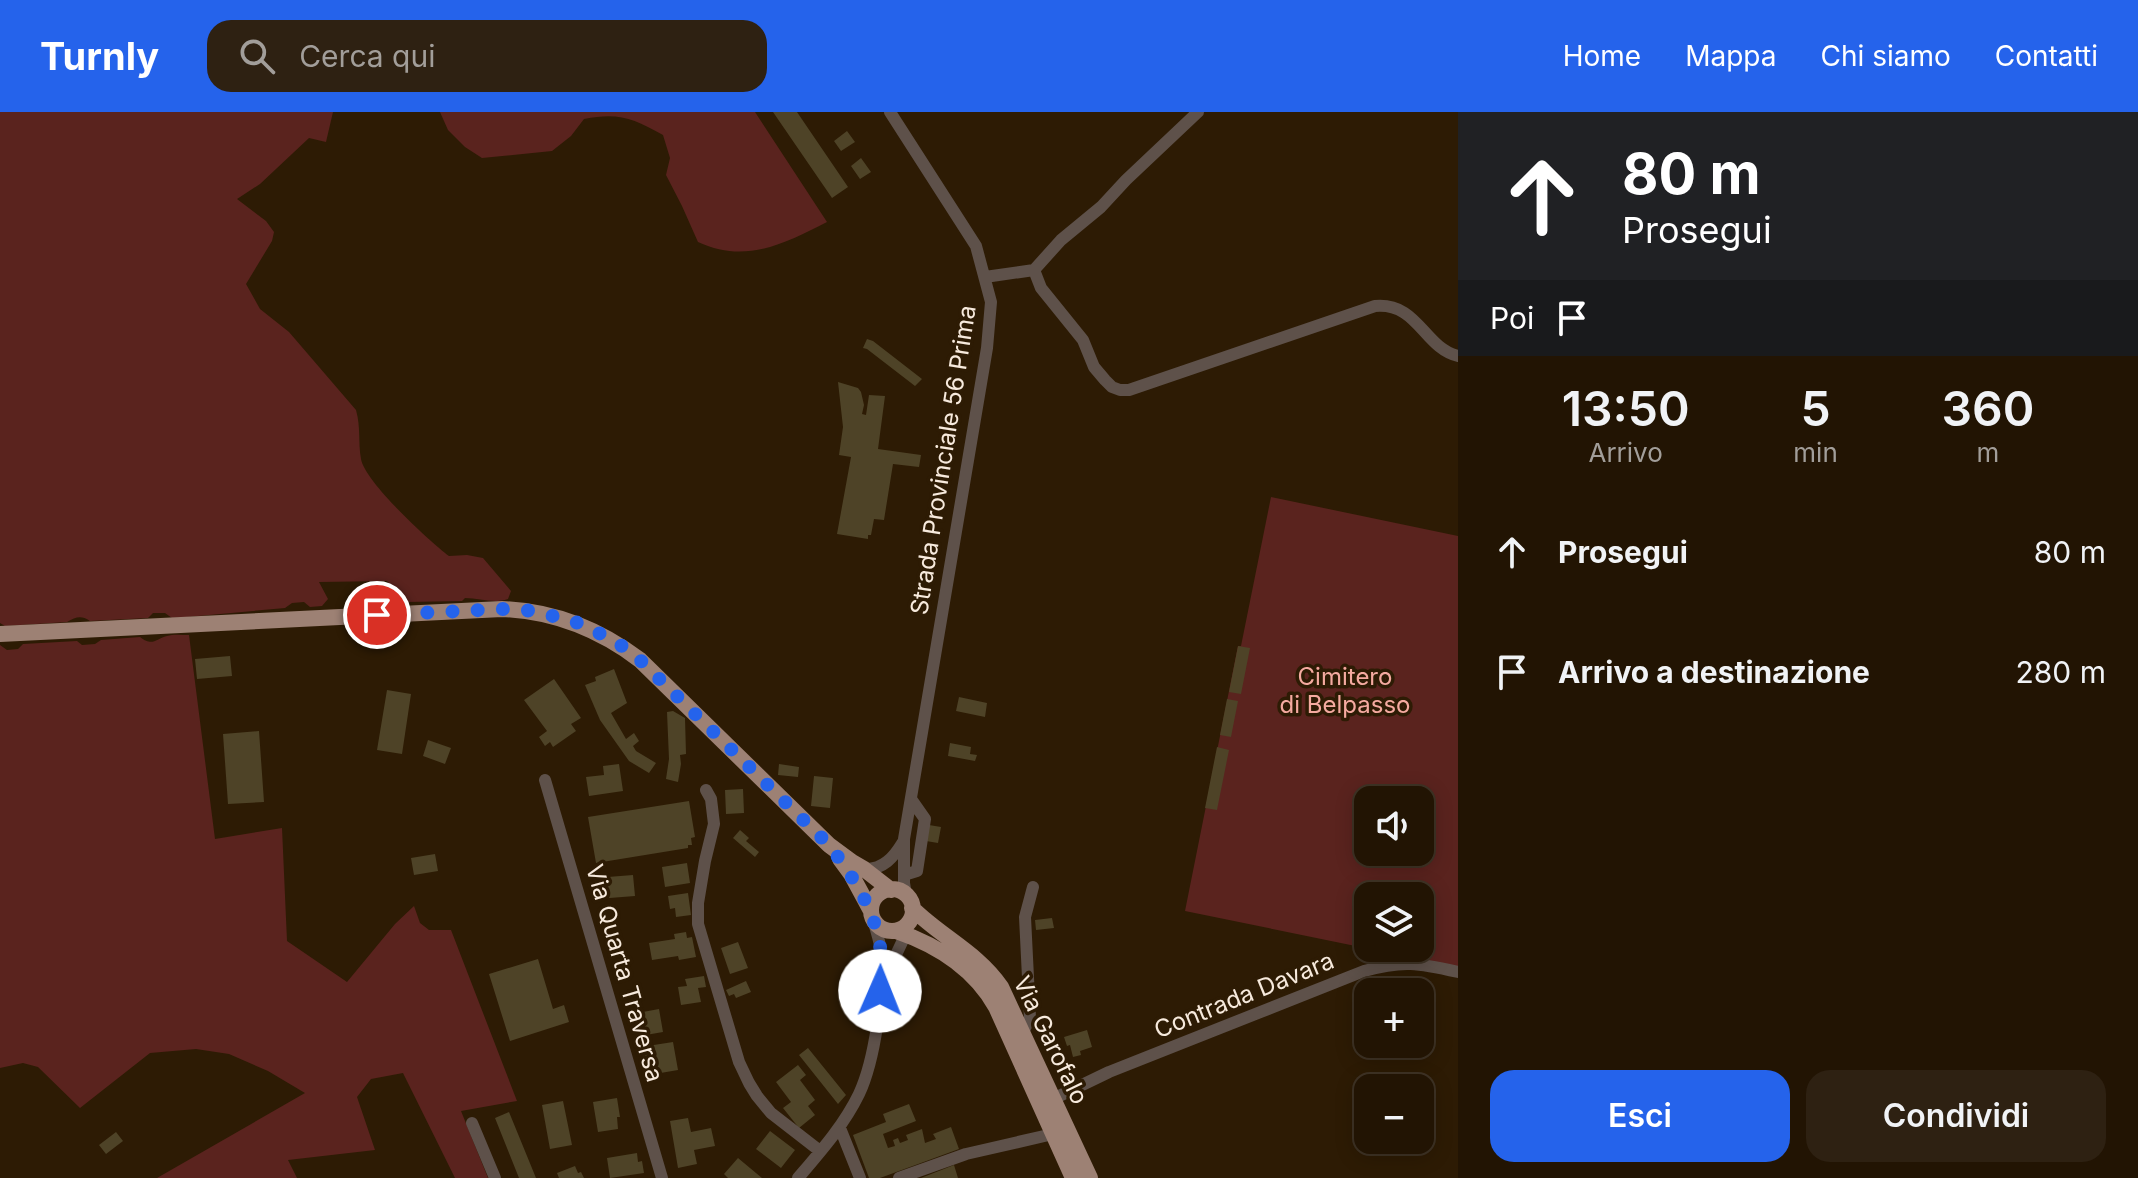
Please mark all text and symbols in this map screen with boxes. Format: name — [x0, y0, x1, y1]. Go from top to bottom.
search box — [207, 20, 767, 92]
text: Turnly — [40, 33, 159, 79]
icon: search — [235, 34, 279, 78]
text: Cerca qui — [299, 38, 436, 74]
text: Home — [1563, 39, 1641, 73]
text: Mappa — [1685, 39, 1777, 73]
text: Chi siamo — [1821, 39, 1951, 73]
text: Contatti — [1995, 39, 2098, 73]
text: 80 m — [1622, 140, 1761, 208]
icon: ahead — [1490, 144, 1594, 248]
text: Prosegui — [1622, 208, 1772, 252]
icon: arrive — [1550, 296, 1594, 340]
text: Poi — [1490, 300, 1534, 336]
street label: Strada Provinciale 56 Prima — [904, 303, 982, 617]
text: 13:50 — [1562, 379, 1690, 438]
text: 5 — [1800, 379, 1831, 438]
text: 360 — [1941, 379, 2034, 438]
text: Arrivo — [1588, 437, 1663, 468]
text: min — [1793, 437, 1838, 468]
text: m — [1976, 437, 1999, 468]
icon: ahead — [1490, 530, 1534, 574]
text: Prosegui — [1558, 534, 1688, 570]
text: 80 m — [2034, 534, 2106, 570]
pin — [343, 581, 411, 649]
icon: arrive — [355, 593, 399, 637]
icon: arrive — [1490, 650, 1534, 694]
text: Arrivo a destinazione — [1558, 654, 1870, 690]
text: 280 m — [2016, 654, 2106, 690]
park label: Cimitero di Belpasso — [1280, 662, 1410, 719]
map controls — [1354, 786, 1434, 1154]
button: sound — [1354, 786, 1434, 866]
street label: Via Quarta Traversa — [580, 861, 670, 1085]
button: layers — [1354, 882, 1434, 962]
street label: Contrada Davara — [1150, 946, 1338, 1044]
position arrow — [838, 949, 922, 1033]
street label: Via Garofalo — [1007, 971, 1095, 1109]
button: + — [1354, 978, 1434, 1058]
button: Esci — [1490, 1070, 1790, 1162]
button: Condividi — [1806, 1070, 2106, 1162]
button: − — [1354, 1074, 1434, 1154]

